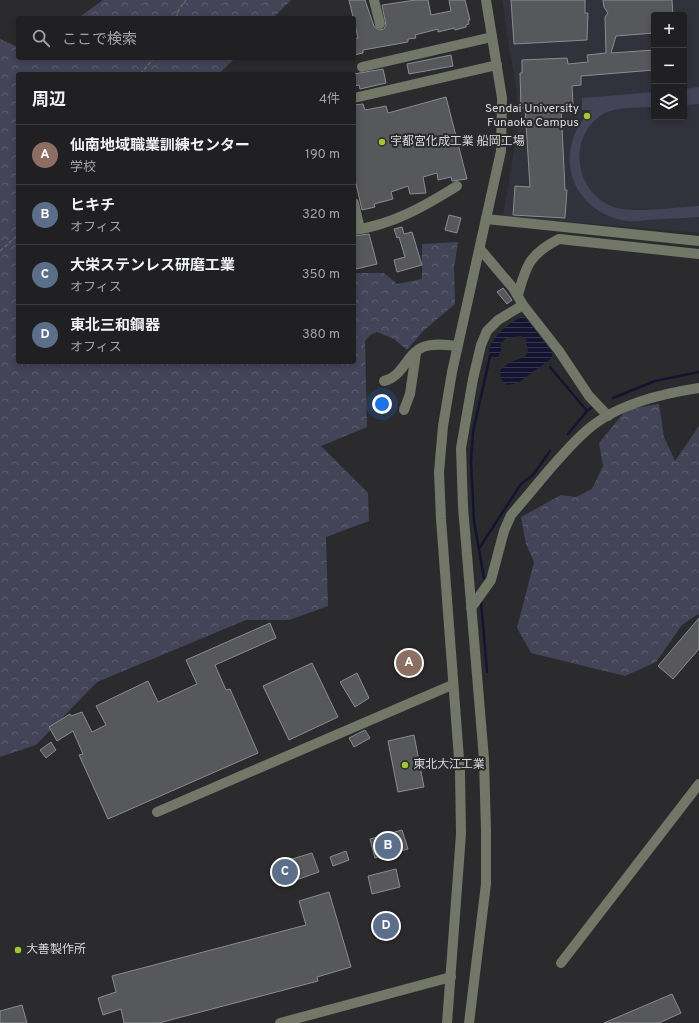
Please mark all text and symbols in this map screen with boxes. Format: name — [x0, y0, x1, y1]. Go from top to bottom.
map controls — [651, 12, 687, 120]
button: + — [651, 12, 687, 48]
search box — [16, 16, 356, 60]
icon: search — [30, 27, 52, 49]
text: ここで検索 — [62, 31, 137, 50]
button: − — [651, 48, 687, 84]
button: layers — [651, 84, 687, 120]
text: 周辺 — [32, 90, 66, 112]
text: 4件 — [319, 92, 340, 108]
place label: Sendai University Funaoka Campus — [485, 101, 579, 131]
marker: Sendai University Funaoka Campus — [582, 111, 592, 121]
place label: 宇都宮化成工業 船岡工場 — [390, 134, 525, 150]
text: 仙南地域職業訓練センター — [70, 137, 250, 156]
marker: 宇都宮化成工業 船岡工場 — [377, 137, 387, 147]
text: A — [40, 147, 50, 163]
text: 190 m — [305, 147, 340, 163]
text: 学校 — [70, 160, 96, 176]
text: ヒキチ — [70, 197, 115, 216]
text: B — [41, 207, 49, 223]
text: 320 m — [302, 207, 340, 223]
text: オフィス — [70, 220, 122, 236]
text: 大栄ステンレス研磨工業 — [70, 257, 235, 276]
text: C — [41, 267, 49, 283]
text: 350 m — [302, 267, 340, 283]
text: オフィス — [70, 280, 122, 296]
text: 東北三和鋼器 — [70, 317, 160, 336]
text: D — [40, 327, 50, 343]
text: 380 m — [302, 327, 340, 343]
text: オフィス — [70, 340, 122, 356]
your location — [372, 394, 392, 414]
pin: A — [396, 648, 422, 678]
place label: 東北大江工業 — [413, 757, 485, 773]
marker: 東北大江工業 — [400, 760, 410, 770]
pin: B — [375, 831, 401, 861]
pin: C — [272, 857, 298, 887]
pin: D — [373, 911, 399, 941]
place label: 大善製作所 — [26, 942, 86, 958]
marker: 大善製作所 — [13, 945, 23, 955]

